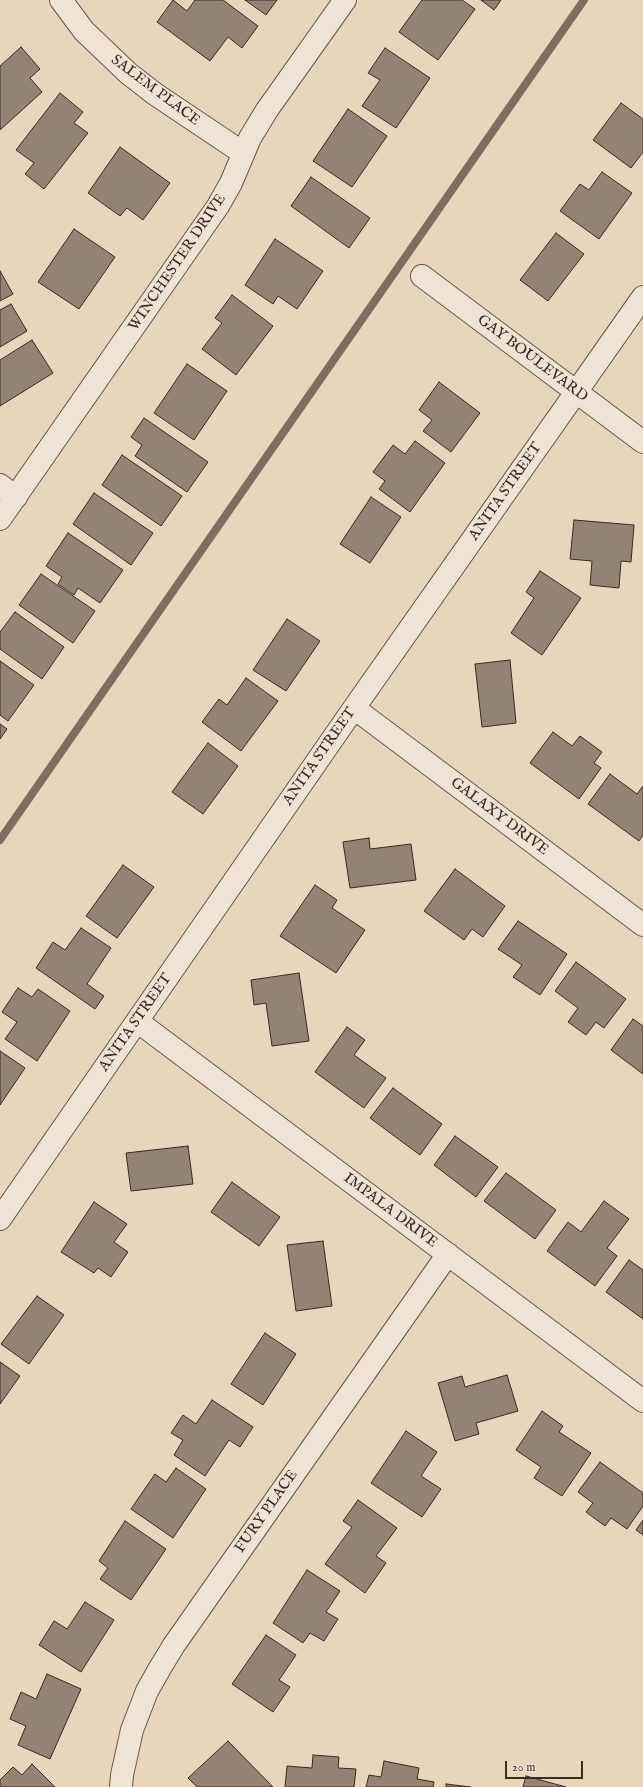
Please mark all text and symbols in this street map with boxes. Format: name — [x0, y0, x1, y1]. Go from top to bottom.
street label: SALEM PLACE — [107, 52, 203, 130]
street label: WINCHESTER DRIVE — [126, 191, 230, 335]
street label: GAY BOULEVARD — [473, 312, 591, 406]
street label: ANITA STREET — [466, 440, 546, 544]
street label: ANITA STREET — [280, 705, 360, 809]
street label: GALAXY DRIVE — [446, 774, 552, 860]
street label: ANITA STREET — [96, 971, 176, 1075]
street label: IMPALA DRIVE — [340, 1170, 440, 1252]
street label: FURY PLACE — [232, 1467, 302, 1557]
scale bar — [507, 1753, 585, 1779]
text: 20 m — [512, 1760, 535, 1775]

